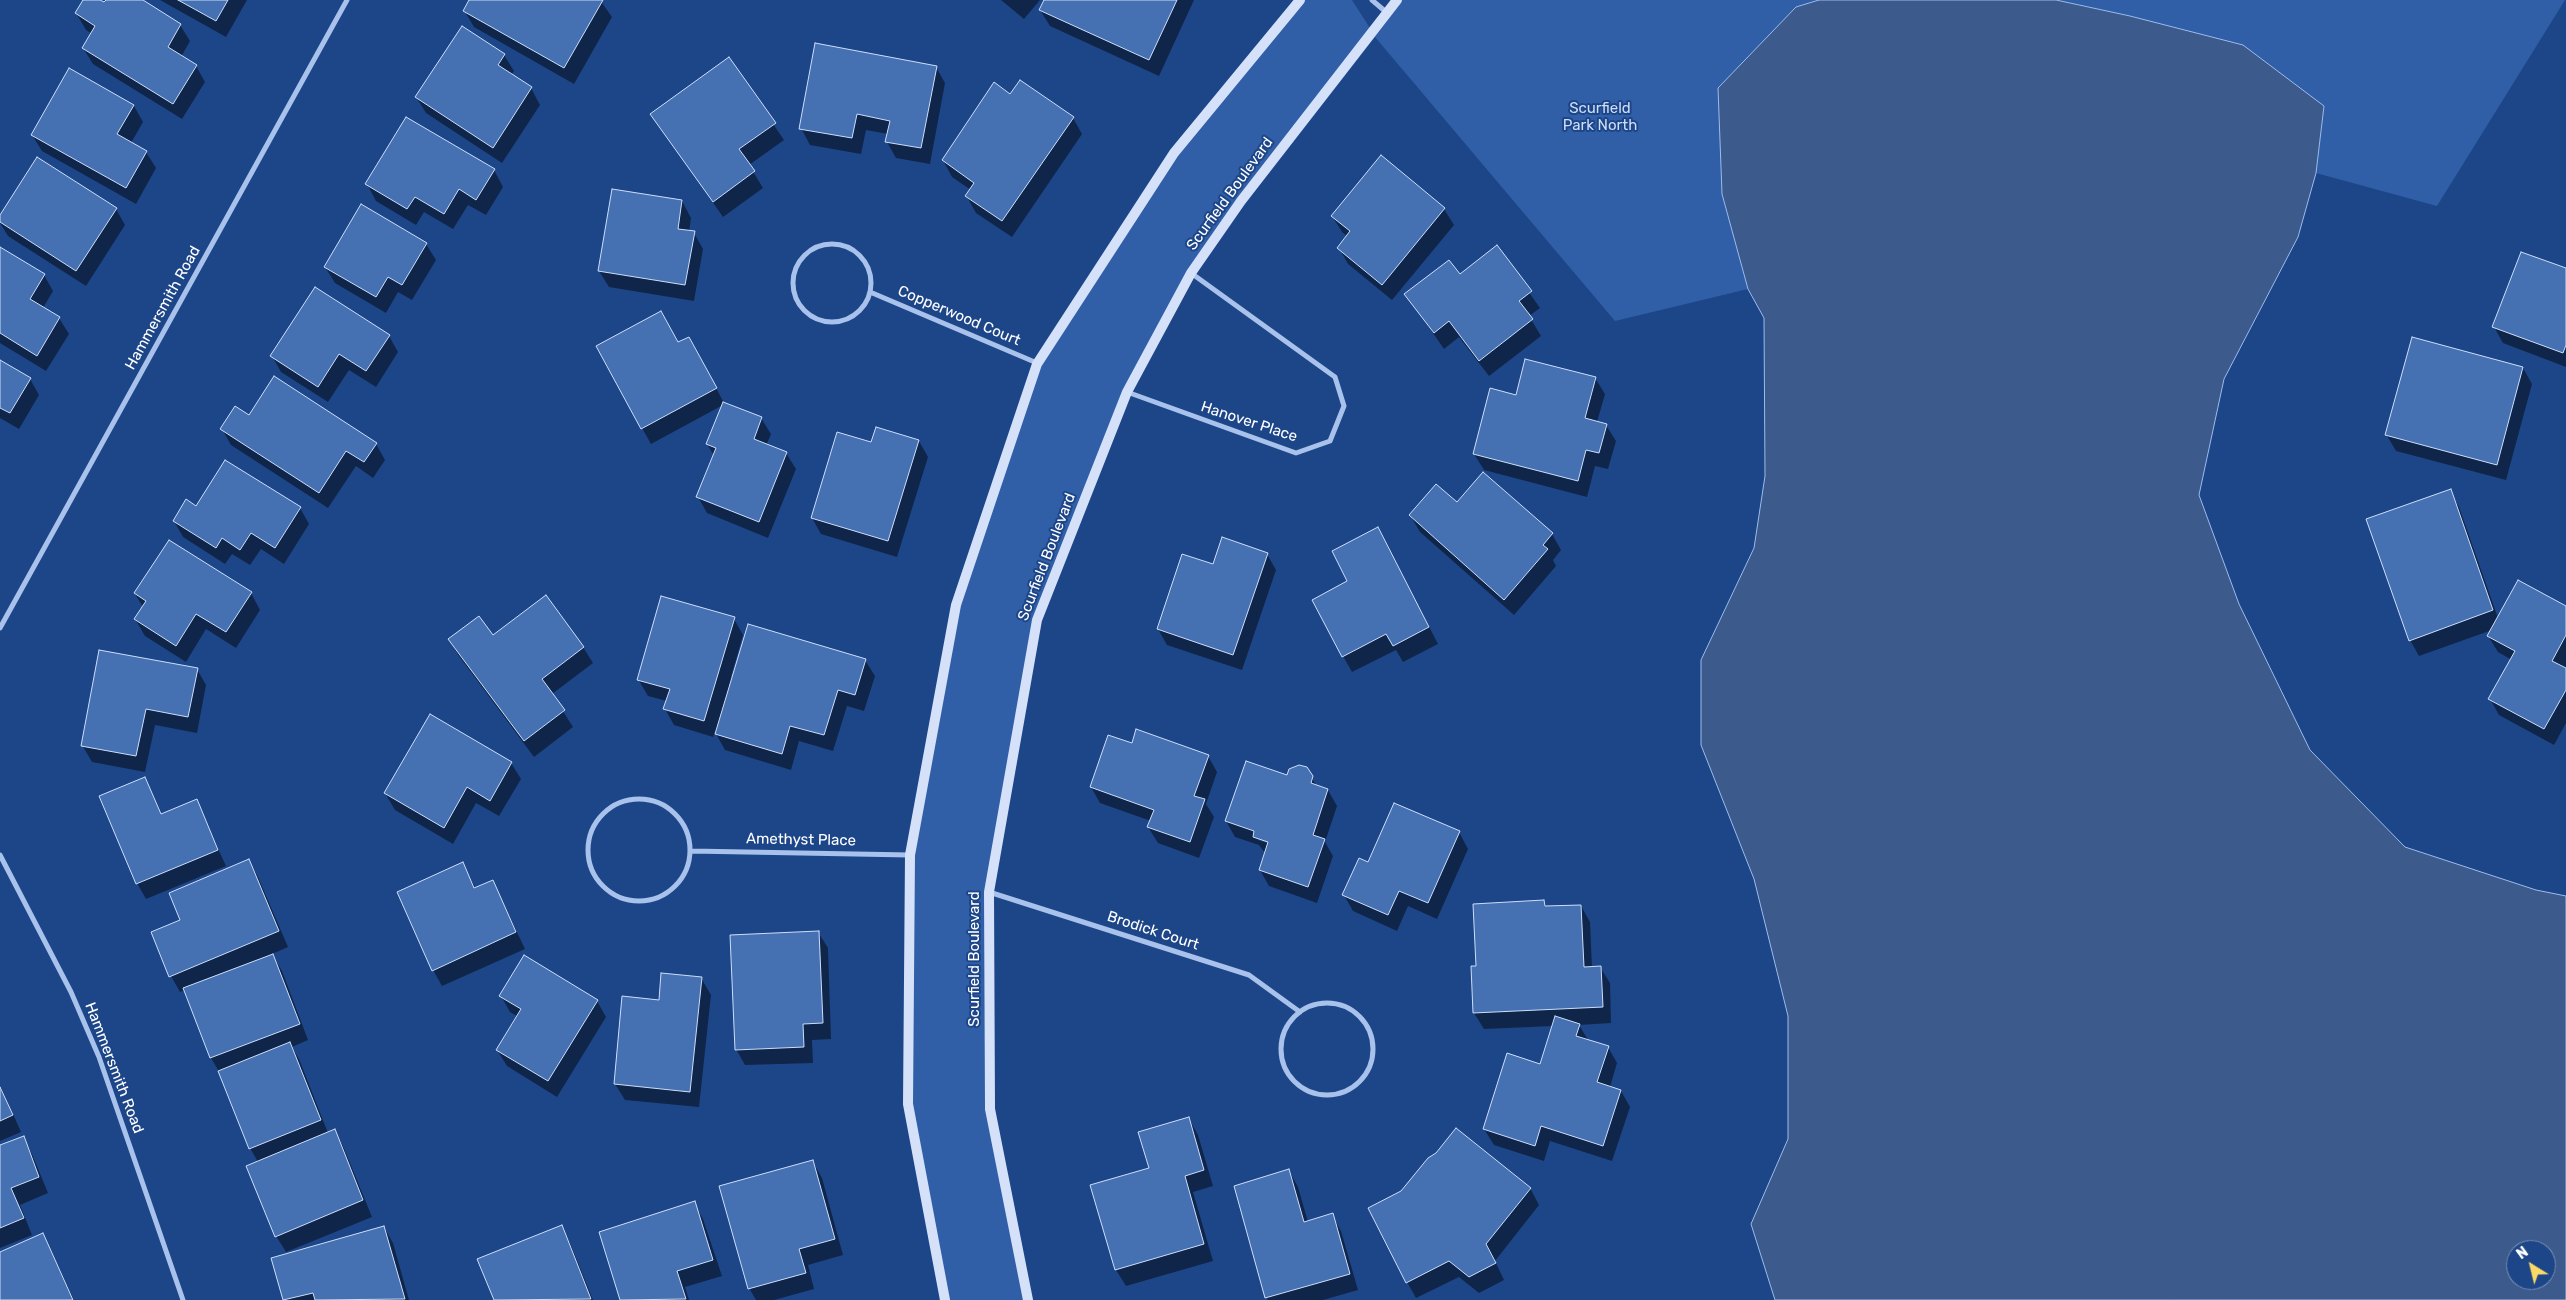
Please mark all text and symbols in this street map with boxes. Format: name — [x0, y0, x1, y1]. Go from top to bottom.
park label: Scurfield Park North — [1563, 100, 1637, 135]
street label: Scurfield Boulevard — [1183, 134, 1277, 254]
street label: Hammersmith Road — [122, 243, 204, 373]
street label: Copperwood Court — [895, 282, 1023, 350]
street label: Hanover Place — [1198, 398, 1300, 446]
street label: Scurfield Boulevard — [1014, 491, 1080, 623]
street label: Amethyst Place — [746, 830, 856, 850]
street label: Scurfield Boulevard — [966, 891, 984, 1027]
street label: Brodick Court — [1105, 908, 1201, 954]
street label: Hammersmith Road — [81, 1000, 147, 1136]
north arrow — [2506, 1240, 2556, 1290]
text: N — [2513, 1243, 2532, 1263]

